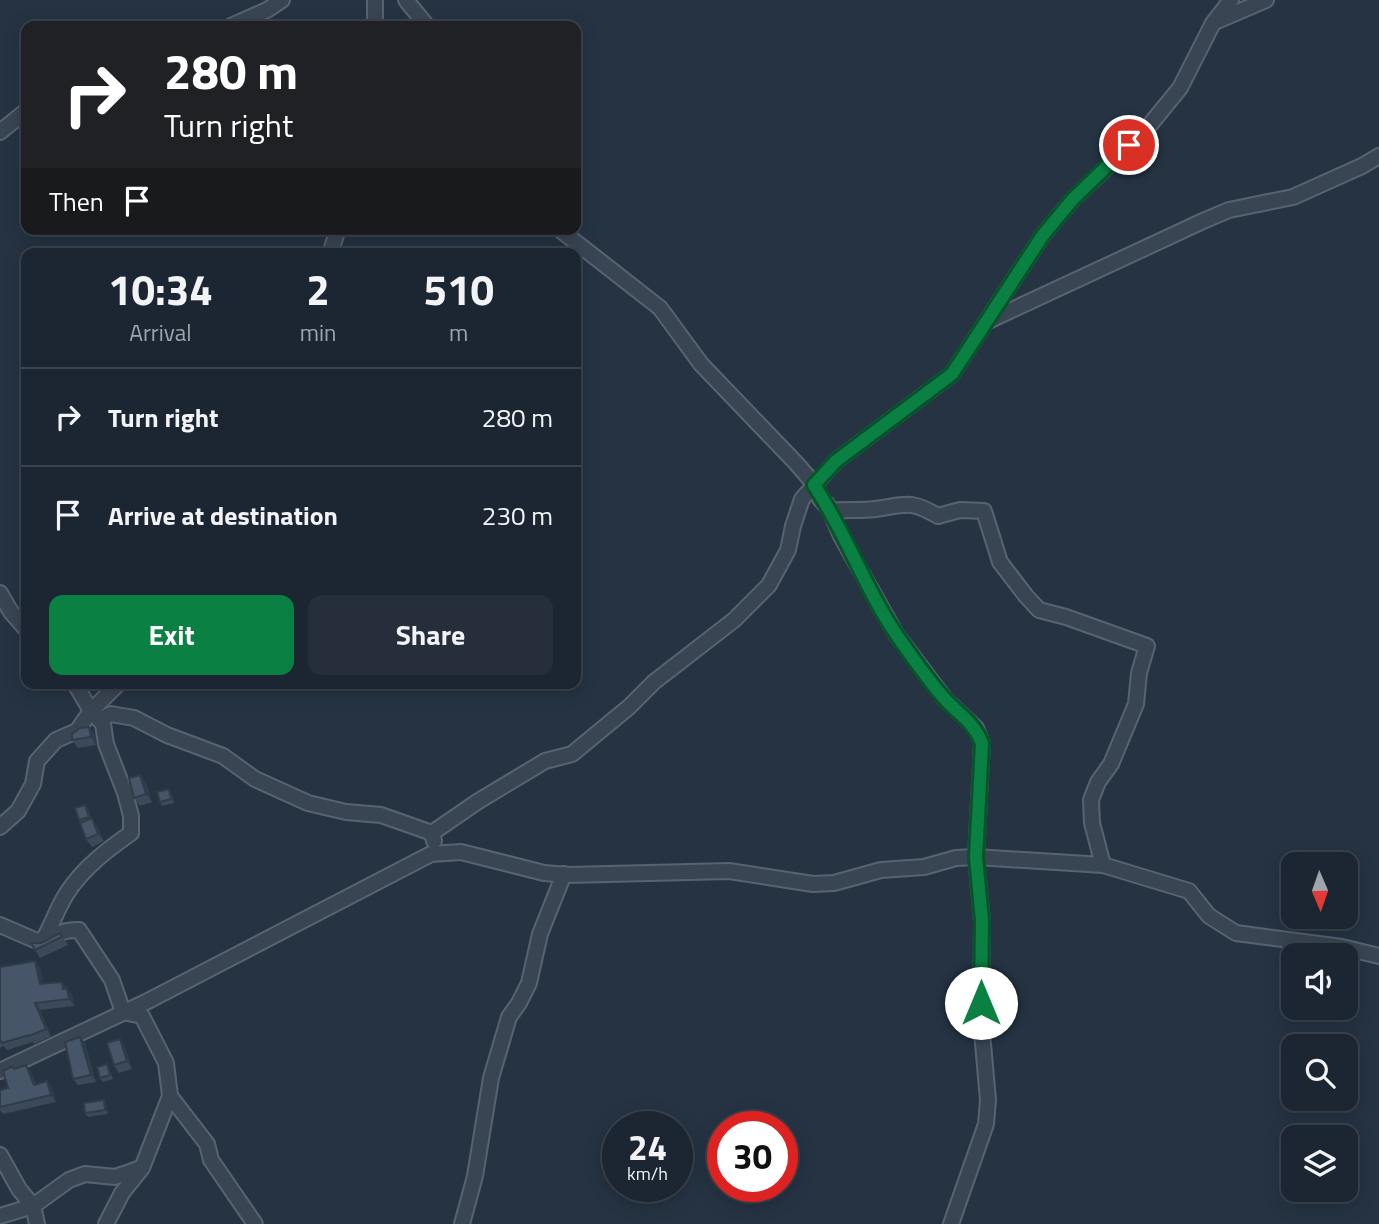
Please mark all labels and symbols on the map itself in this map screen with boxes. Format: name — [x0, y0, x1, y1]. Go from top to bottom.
pin — [1099, 115, 1159, 175]
north arrow — [1281, 852, 1358, 929]
position arrow — [944, 966, 1018, 1040]
speed limit sign: 30 — [707, 1111, 798, 1202]

